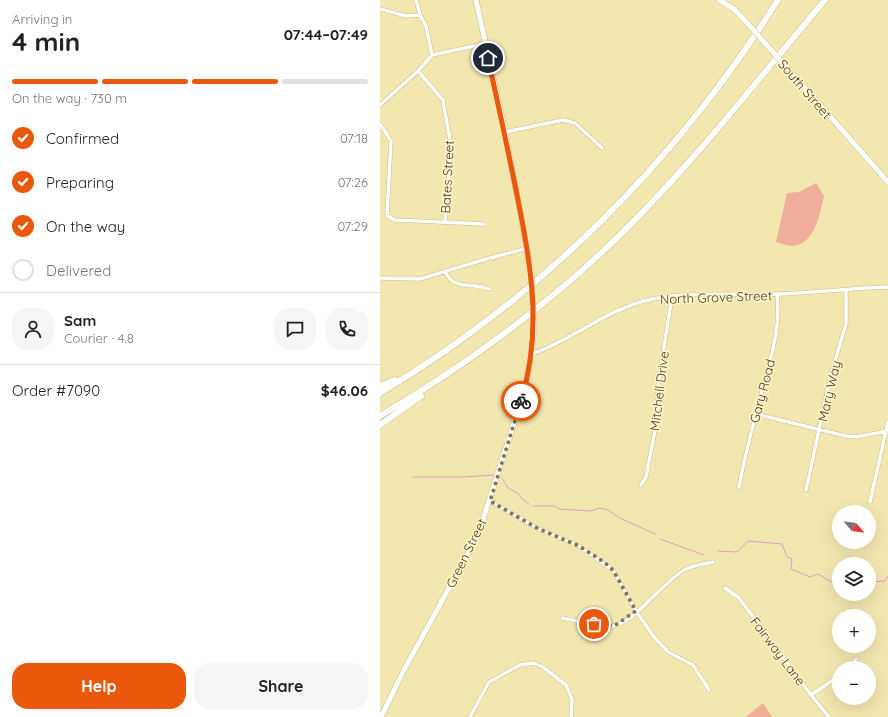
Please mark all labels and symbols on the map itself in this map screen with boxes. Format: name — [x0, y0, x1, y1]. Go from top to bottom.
pin — [471, 41, 505, 75]
street label: South Street — [775, 56, 835, 122]
street label: Bates Street — [437, 140, 457, 214]
street label: North Grove Street — [660, 287, 772, 307]
street label: Mitchell Drive — [646, 350, 672, 432]
street label: Gary Road — [746, 357, 778, 425]
street label: Mary Way — [814, 359, 844, 423]
courier — [501, 381, 541, 421]
north arrow — [832, 505, 876, 549]
street label: Green Street — [442, 516, 490, 590]
pin — [577, 607, 611, 641]
street label: Fairway Lane — [747, 614, 809, 688]

